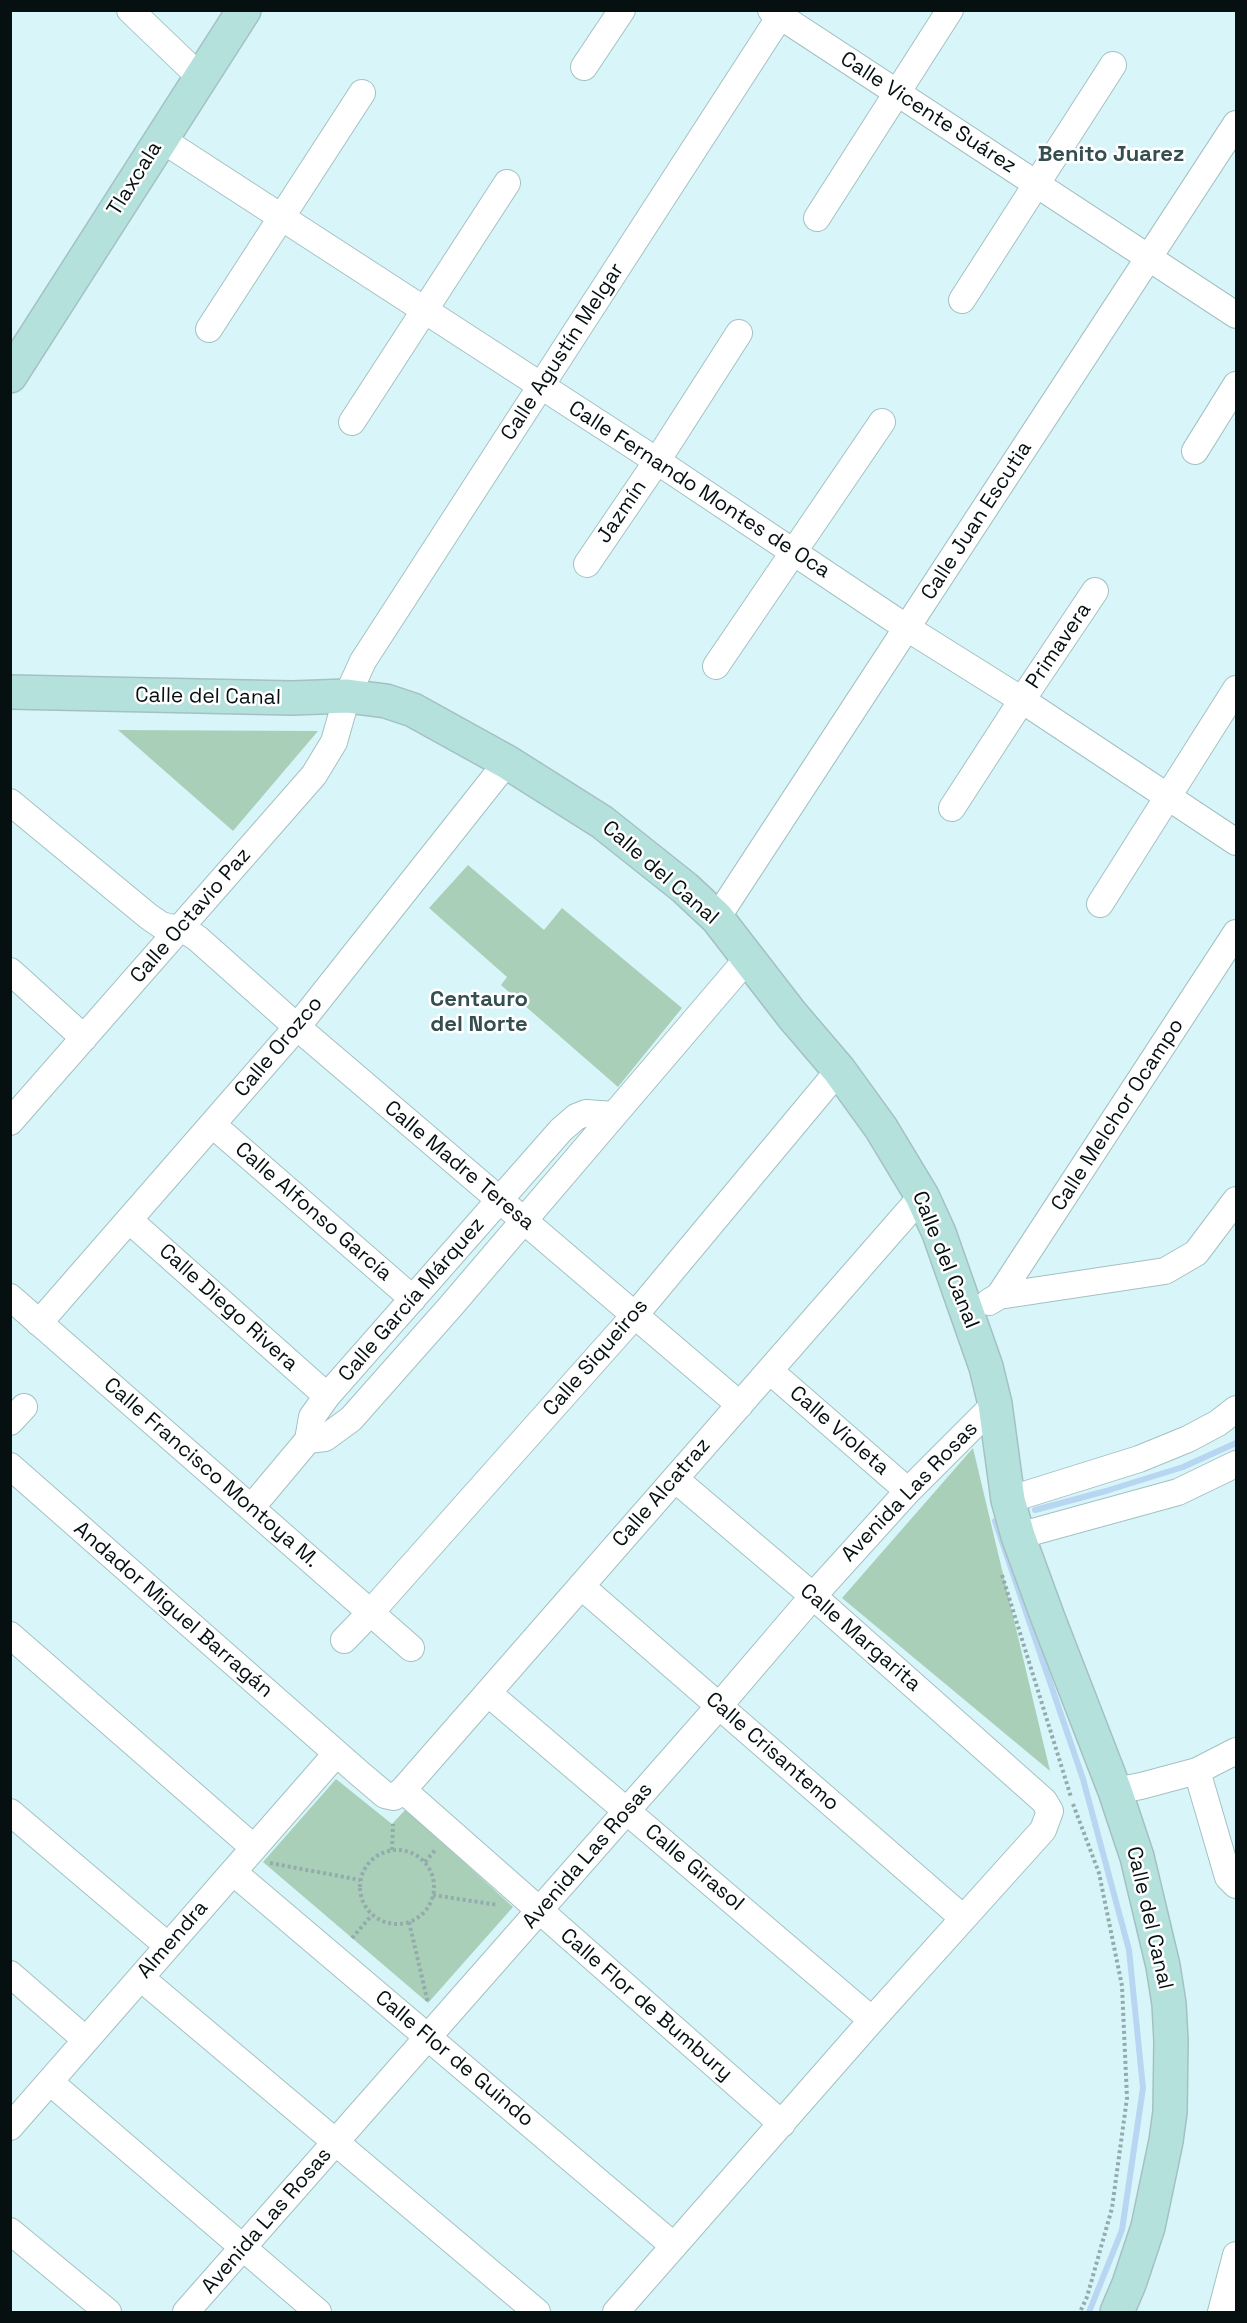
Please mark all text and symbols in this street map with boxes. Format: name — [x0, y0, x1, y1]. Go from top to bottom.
street label: Calle Vicente Suárez — [835, 47, 1021, 179]
street label: Tlaxcala — [102, 137, 168, 221]
district label: Benito Juarez — [1038, 142, 1184, 168]
street label: Calle Agustín Melgar — [496, 259, 630, 445]
street label: Calle Fernando Montes de Oca — [563, 396, 835, 584]
street label: Calle Juan Escutia — [916, 437, 1038, 605]
street label: Jazmín — [592, 476, 652, 548]
street label: Primavera — [1021, 598, 1097, 694]
street label: Calle del Canal — [135, 683, 281, 711]
street label: Calle del Canal — [597, 816, 723, 930]
street label: Calle Octavio Paz — [125, 843, 257, 989]
district label: Centauro del Norte — [430, 987, 528, 1038]
street label: Calle Orozco — [230, 991, 328, 1103]
street label: Calle Melchor Ocampo — [1046, 1014, 1190, 1216]
street label: Calle Madre Teresa — [379, 1096, 539, 1236]
street label: Calle Alfonso García — [229, 1137, 397, 1287]
street label: Calle del Canal — [906, 1188, 984, 1332]
street label: Calle García Márquez — [334, 1213, 490, 1387]
street label: Calle Diego Rivera — [153, 1239, 303, 1377]
street label: Calle Siqueiros — [538, 1294, 654, 1422]
street label: Calle Francisco Montoya M. — [98, 1373, 324, 1573]
street label: Calle Violeta — [784, 1381, 894, 1481]
street label: Avenida Las Rosas — [837, 1417, 983, 1567]
street label: Calle Alcatraz — [608, 1433, 716, 1553]
street label: Andador Miguel Barragán — [68, 1517, 278, 1703]
street label: Calle Margarita — [794, 1579, 926, 1697]
street label: Calle Crisantemo — [700, 1687, 844, 1817]
street label: Avenida Las Rosas — [518, 1778, 658, 1934]
street label: Calle Girasol — [639, 1819, 749, 1917]
street label: Calle del Canal — [1120, 1844, 1178, 1992]
street label: Almendra — [132, 1896, 214, 1984]
street label: Calle Flor de Bumbury — [555, 1923, 737, 2087]
street label: Calle Flor de Guindo — [370, 1985, 538, 2133]
street label: Avenida Las Rosas — [197, 2143, 337, 2299]

